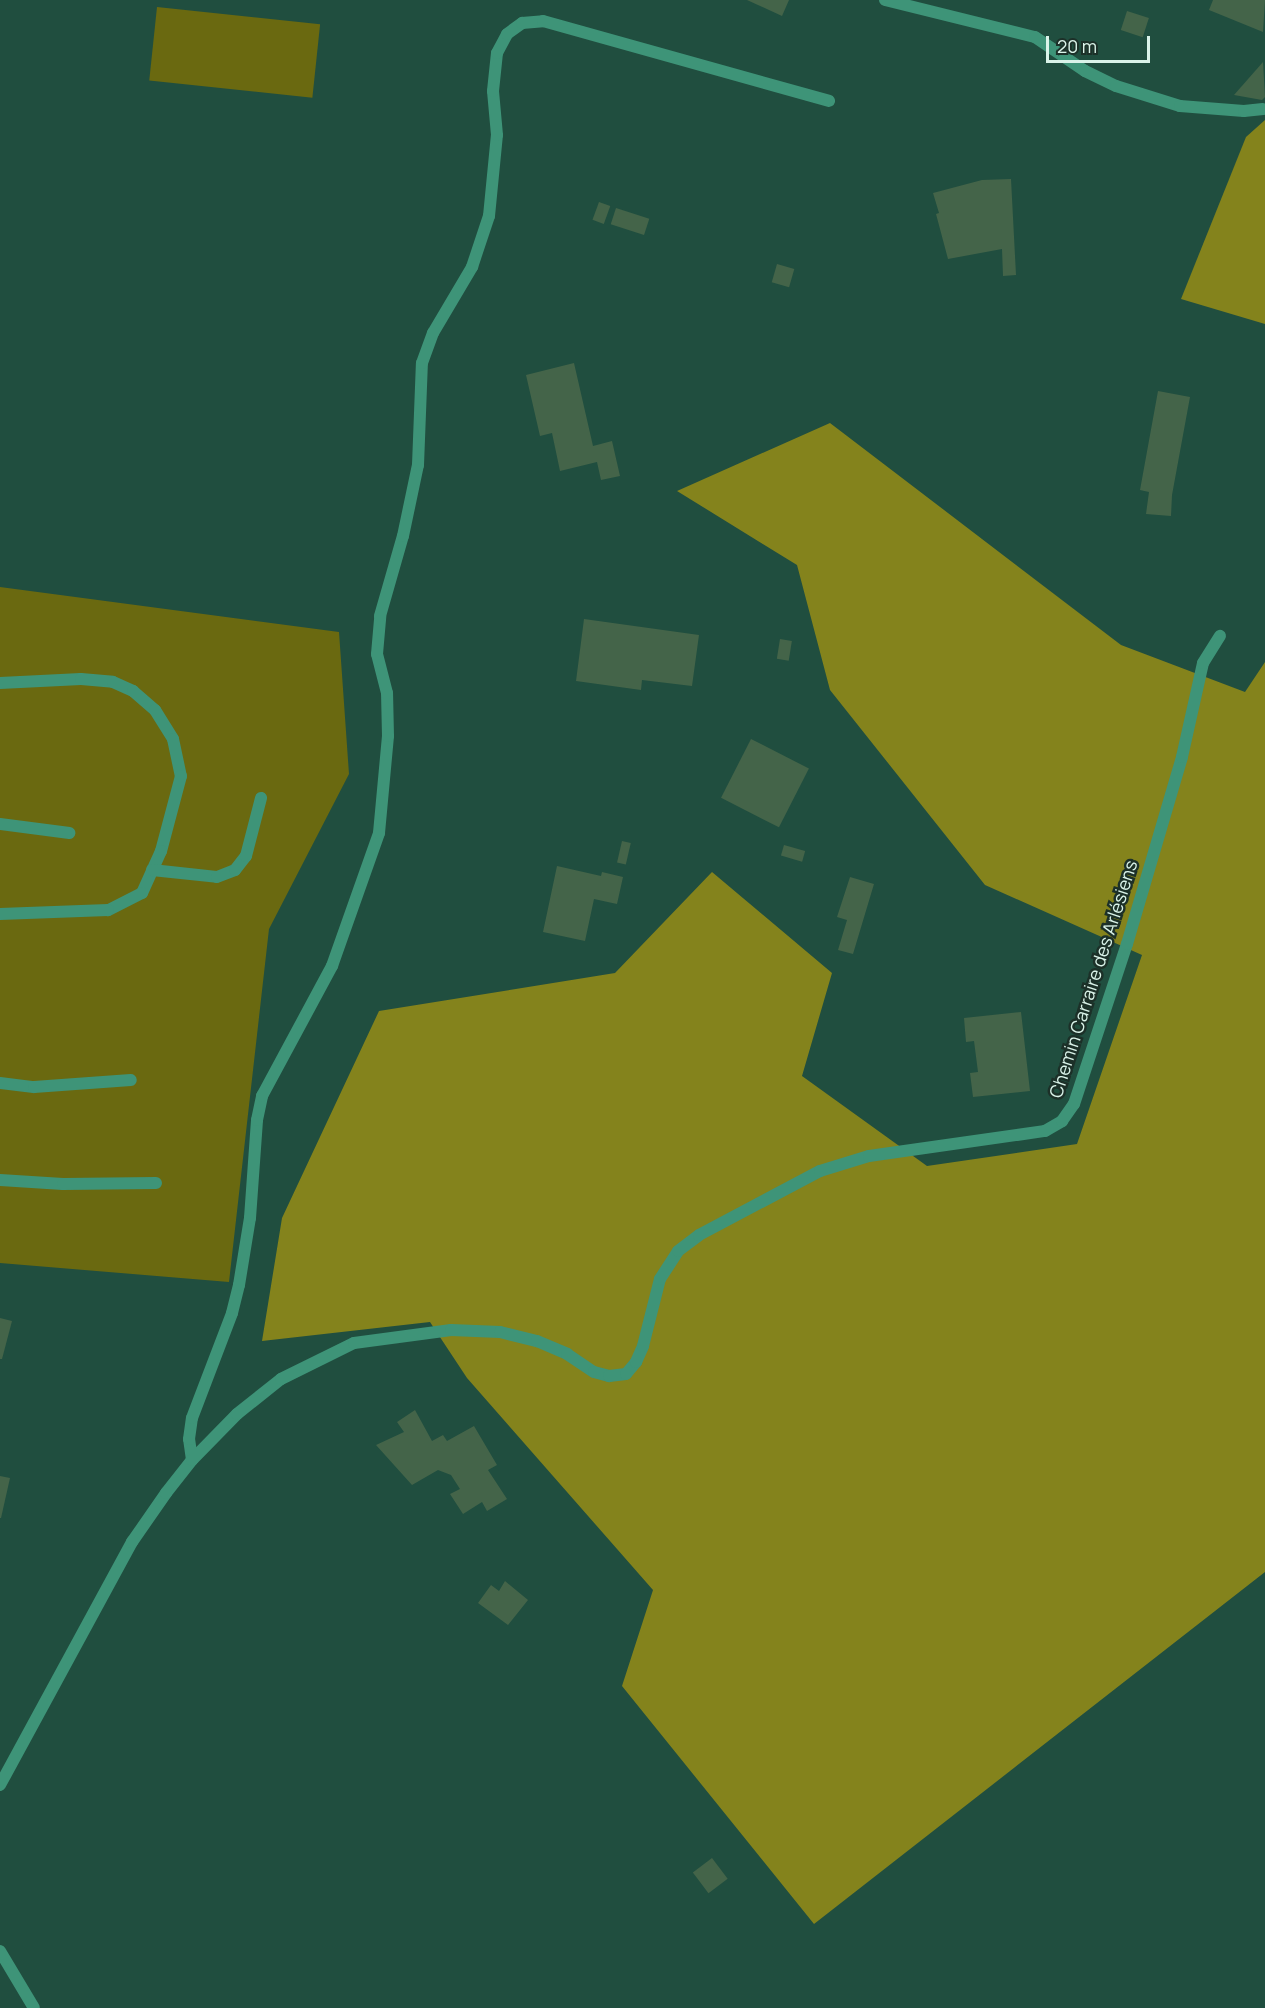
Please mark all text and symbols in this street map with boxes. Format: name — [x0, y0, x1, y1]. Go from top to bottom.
scale bar — [1049, 24, 1152, 62]
text: 20 m — [1057, 34, 1097, 58]
street label: Chemin Carraire des Arlésiens — [1044, 857, 1142, 1101]

